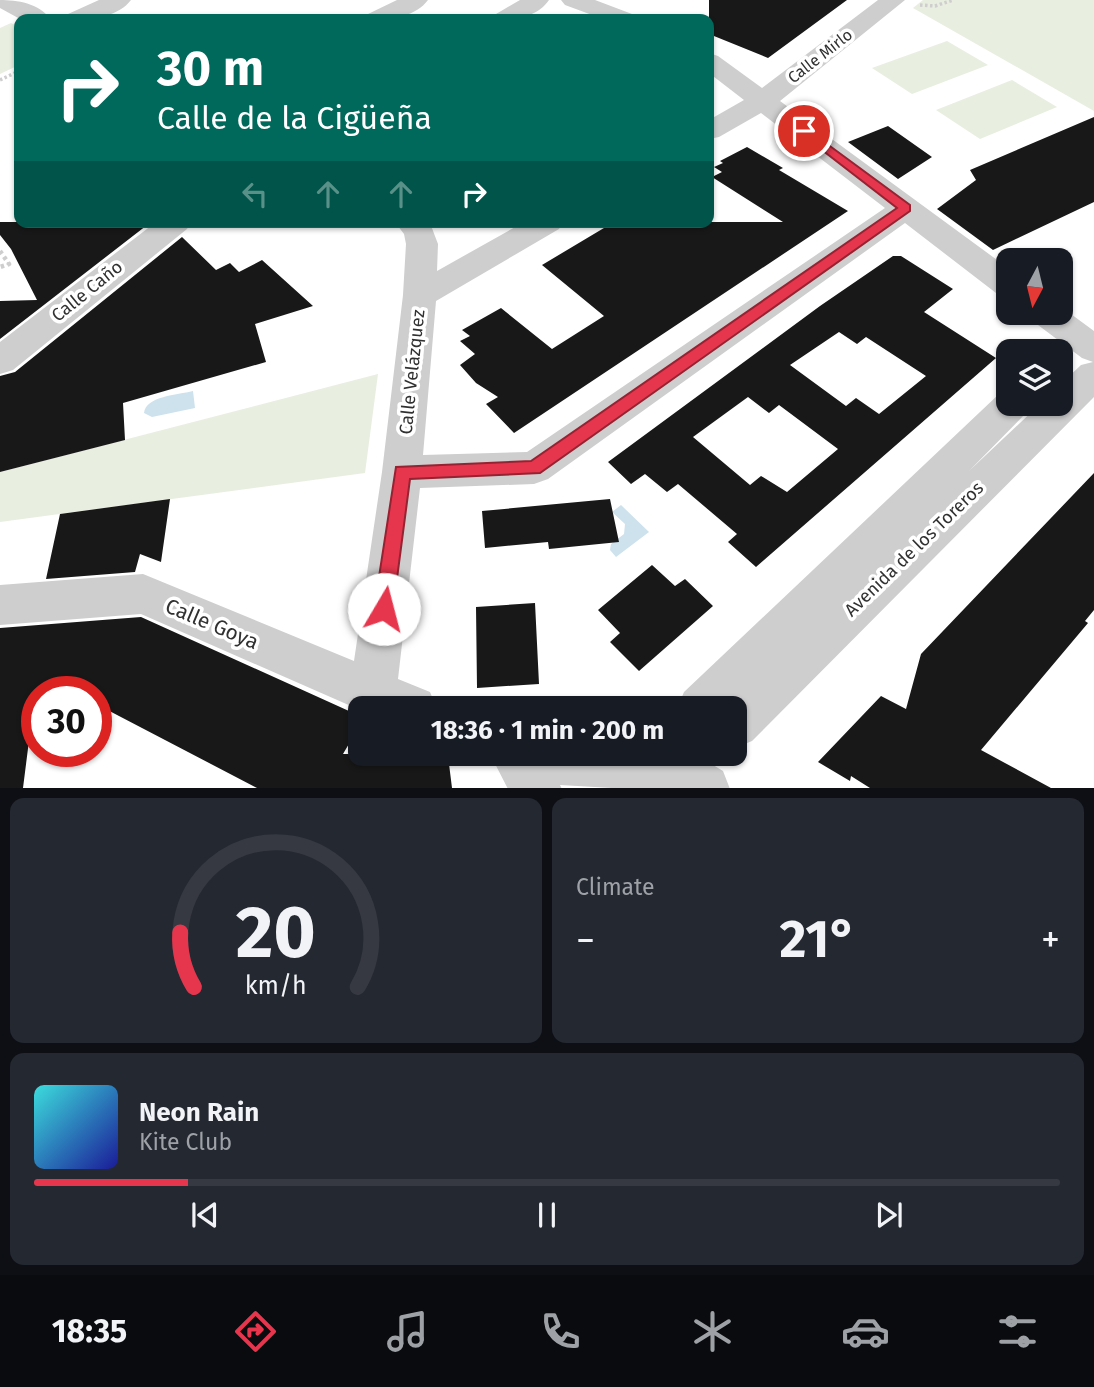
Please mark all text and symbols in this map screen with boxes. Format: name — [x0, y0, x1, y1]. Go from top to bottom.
street label: Calle Mirlo — [784, 25, 856, 87]
text: 30 m — [157, 39, 264, 98]
icon: right — [42, 42, 133, 133]
text: Calle de la Cigüeña — [157, 99, 432, 137]
pin — [774, 101, 834, 161]
icon: arrive — [785, 112, 823, 150]
icon: left — [236, 175, 274, 213]
icon: ahead — [309, 175, 347, 213]
icon: ahead — [382, 175, 420, 213]
icon: right — [455, 175, 493, 213]
north arrow — [996, 248, 1073, 326]
map controls — [996, 248, 1073, 416]
street label: Calle Caño — [47, 256, 127, 326]
street label: Calle Velázquez — [395, 308, 430, 436]
button: layers — [996, 339, 1073, 416]
street label: Avenida de los Toreros — [840, 477, 988, 621]
position arrow — [347, 572, 421, 646]
street label: Calle Goya — [161, 593, 263, 655]
speed limit sign: 30 — [21, 676, 112, 767]
text: 18:36 · 1 min · 200 m — [431, 715, 664, 746]
text: Climate — [576, 873, 655, 901]
text: 20 — [236, 889, 316, 976]
text: 21° — [780, 908, 857, 971]
text: − — [576, 917, 595, 963]
text: + — [1041, 917, 1060, 963]
text: km/h — [245, 970, 307, 1000]
text: Neon Rain — [139, 1097, 259, 1128]
text: Kite Club — [139, 1128, 232, 1156]
icon: previous — [186, 1196, 224, 1234]
icon: pause — [528, 1196, 566, 1234]
icon: next — [870, 1196, 908, 1234]
icon: directions — [231, 1307, 280, 1356]
icon: music — [383, 1307, 432, 1356]
icon: phone — [536, 1307, 585, 1356]
icon: climate — [688, 1307, 737, 1356]
icon: car — [841, 1307, 890, 1356]
icon: filters — [993, 1307, 1042, 1356]
text: 18:35 — [52, 1312, 127, 1350]

